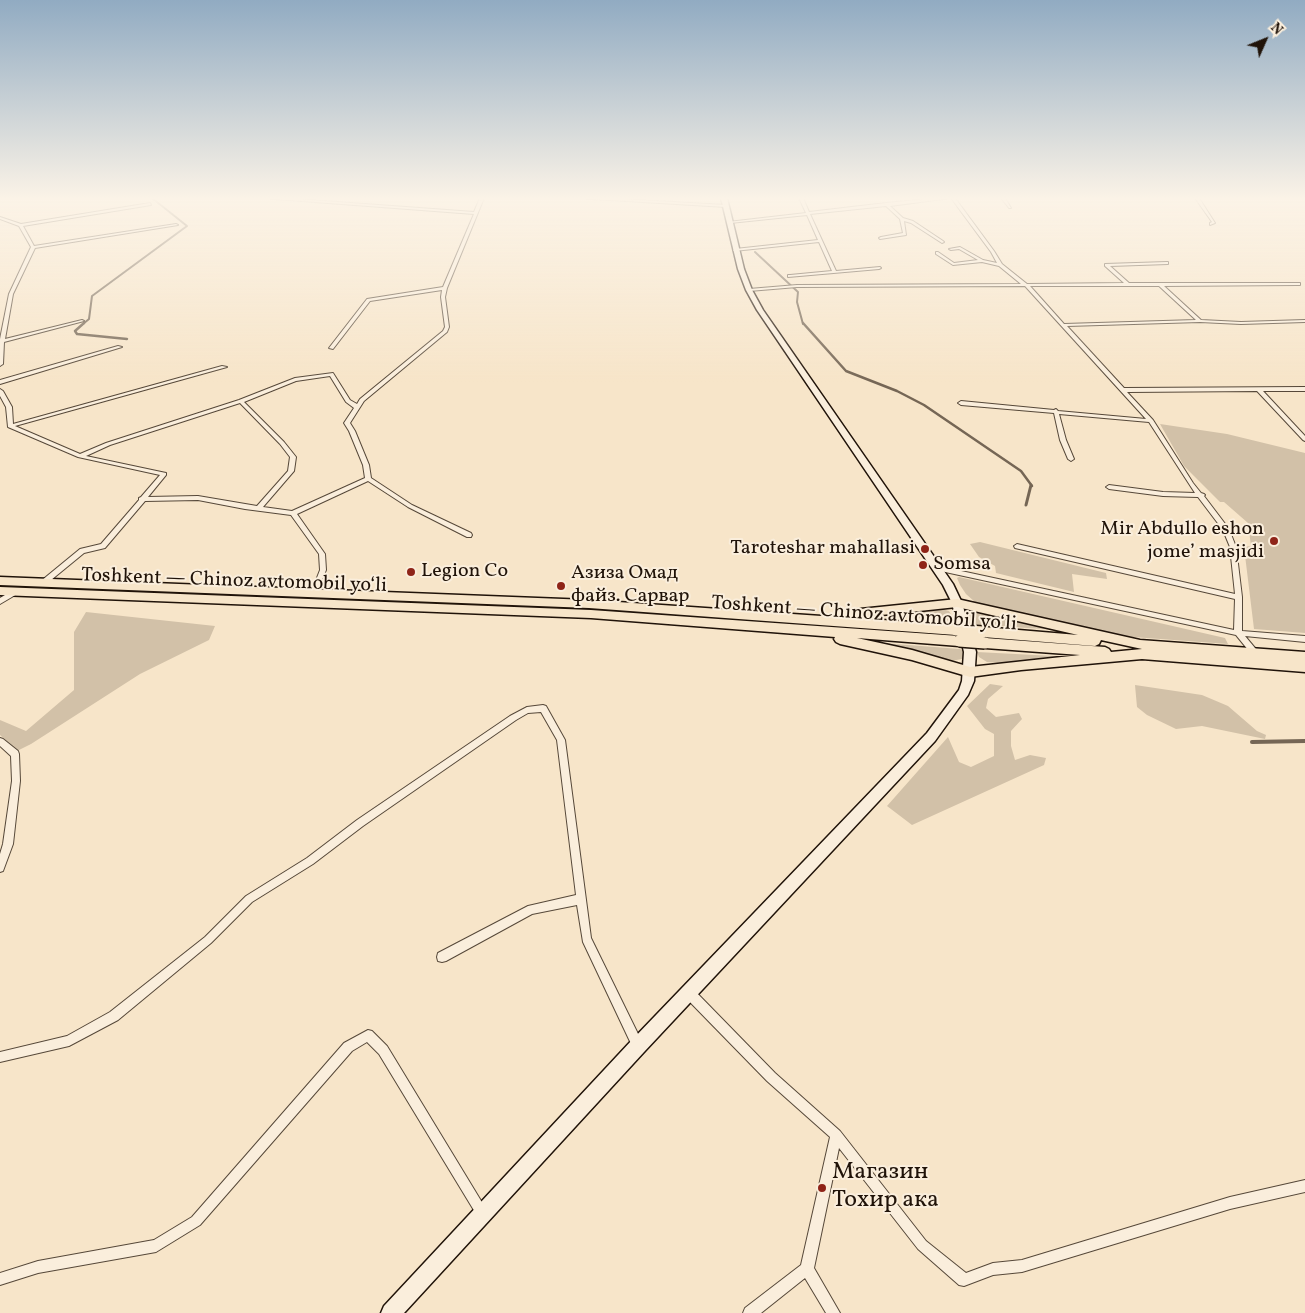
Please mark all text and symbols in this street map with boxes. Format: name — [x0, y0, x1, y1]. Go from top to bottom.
north arrow — [1240, 15, 1290, 65]
text: N — [1266, 19, 1287, 39]
place label: Mir Abdullo eshon jome’ masjidi — [1100, 518, 1264, 565]
marker: Mir Abdullo eshon jome’ masjidi — [1268, 535, 1280, 547]
place label: Taroteshar mahallasi — [730, 537, 915, 561]
marker: Taroteshar mahallasi — [919, 543, 931, 555]
place label: Somsa — [933, 553, 991, 577]
marker: Somsa — [917, 559, 929, 571]
place label: Legion Co — [421, 560, 508, 584]
place label: Азиза Омад файз. Сарвар — [571, 562, 689, 609]
street label: Toshkent — Chinoz avtomobil yoʻli — [81, 565, 387, 599]
marker: Legion Co — [405, 566, 417, 578]
marker: Азиза Омад файз. Сарвар — [555, 580, 567, 592]
street label: Toshkent — Chinoz avtomobil yoʻli — [710, 592, 1018, 638]
place label: Магазин Тохир ака — [832, 1160, 939, 1216]
marker: Магазин Тохир ака — [816, 1182, 828, 1194]

